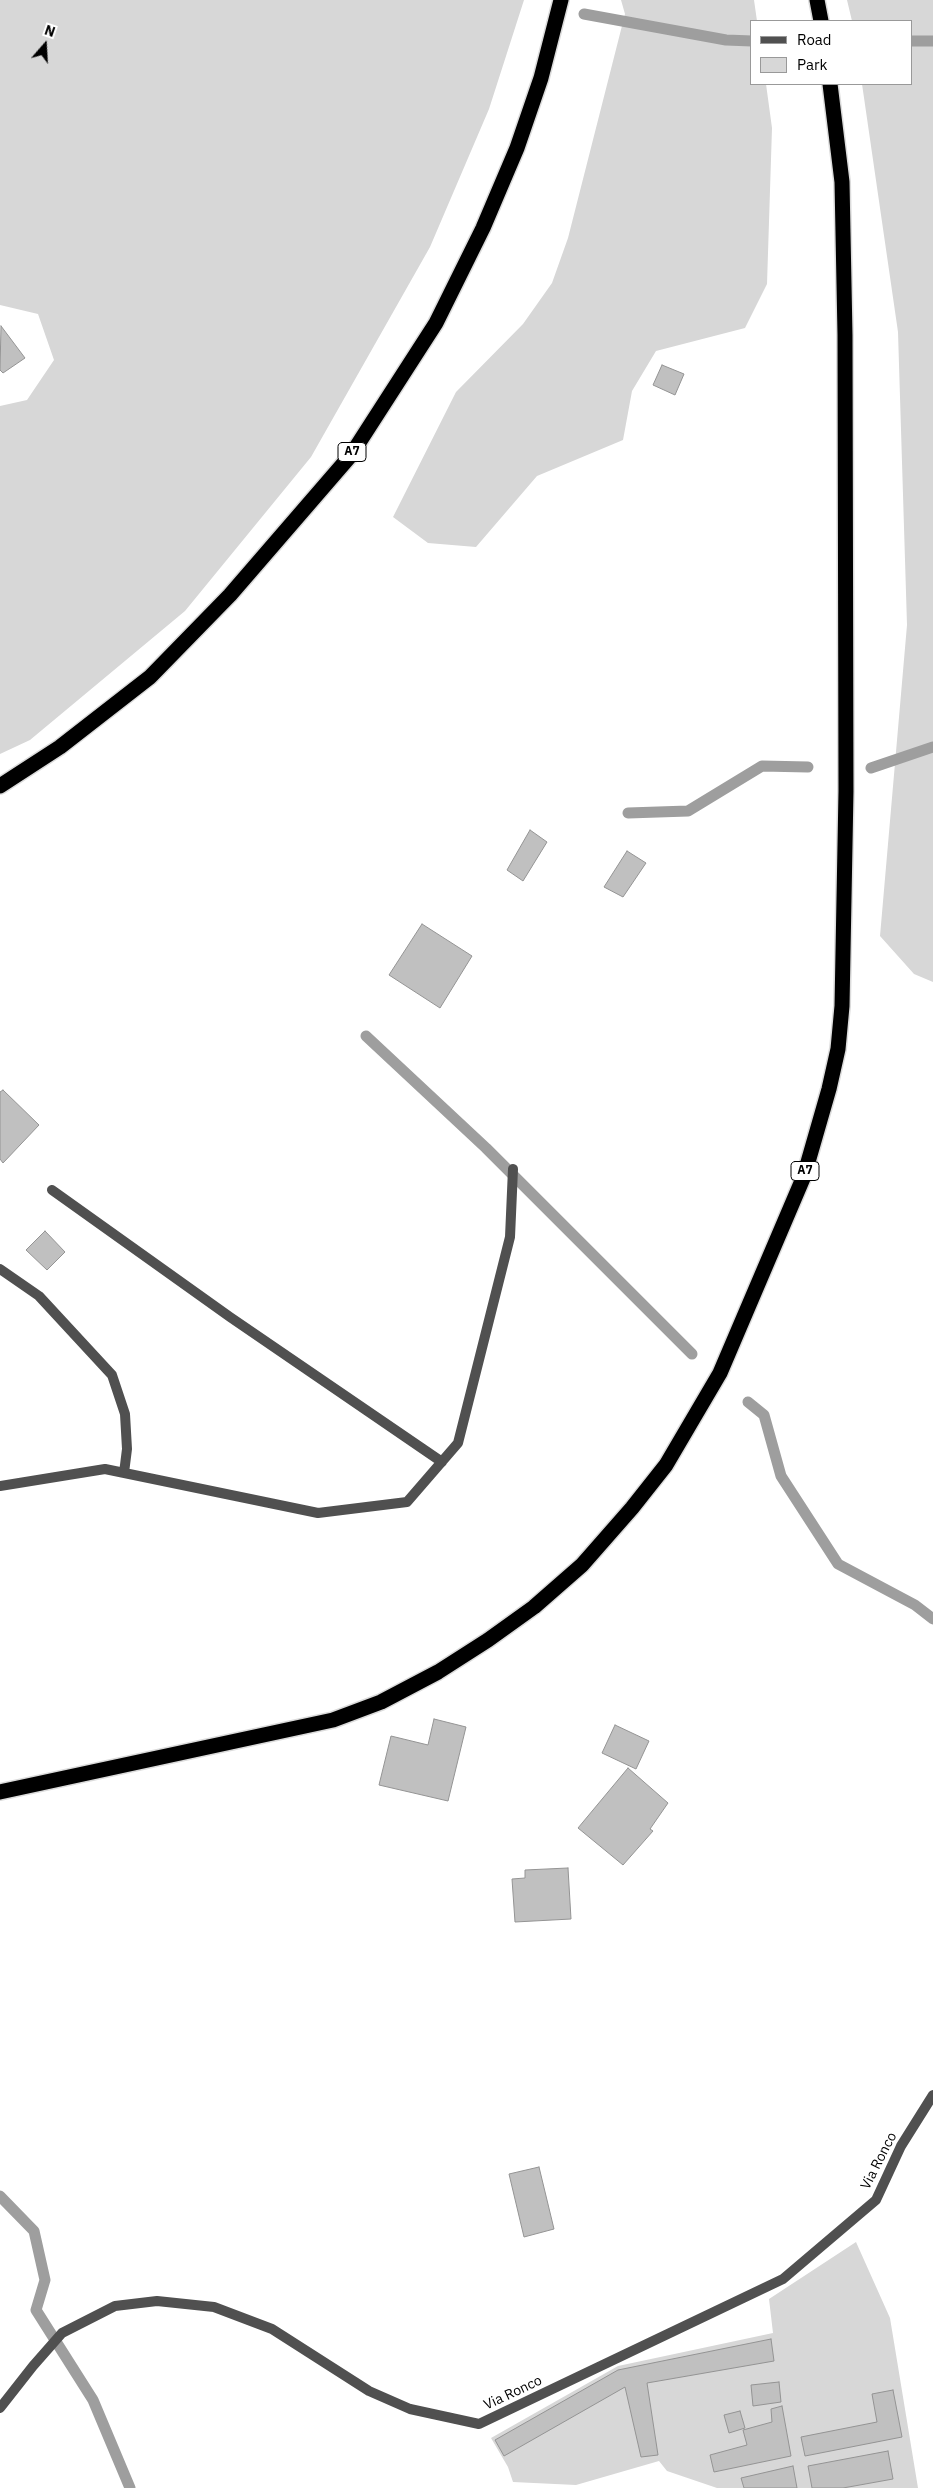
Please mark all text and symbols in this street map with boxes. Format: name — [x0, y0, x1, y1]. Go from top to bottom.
north arrow — [20, 20, 70, 70]
legend — [750, 20, 913, 85]
text: N — [42, 21, 58, 41]
text: Road — [797, 30, 832, 49]
text: Park — [797, 55, 827, 74]
road number: A7 — [338, 442, 366, 462]
road number: A7 — [791, 1162, 819, 1180]
street label: Via Ronco — [857, 2130, 901, 2192]
street label: Via Ronco — [481, 2372, 545, 2414]

